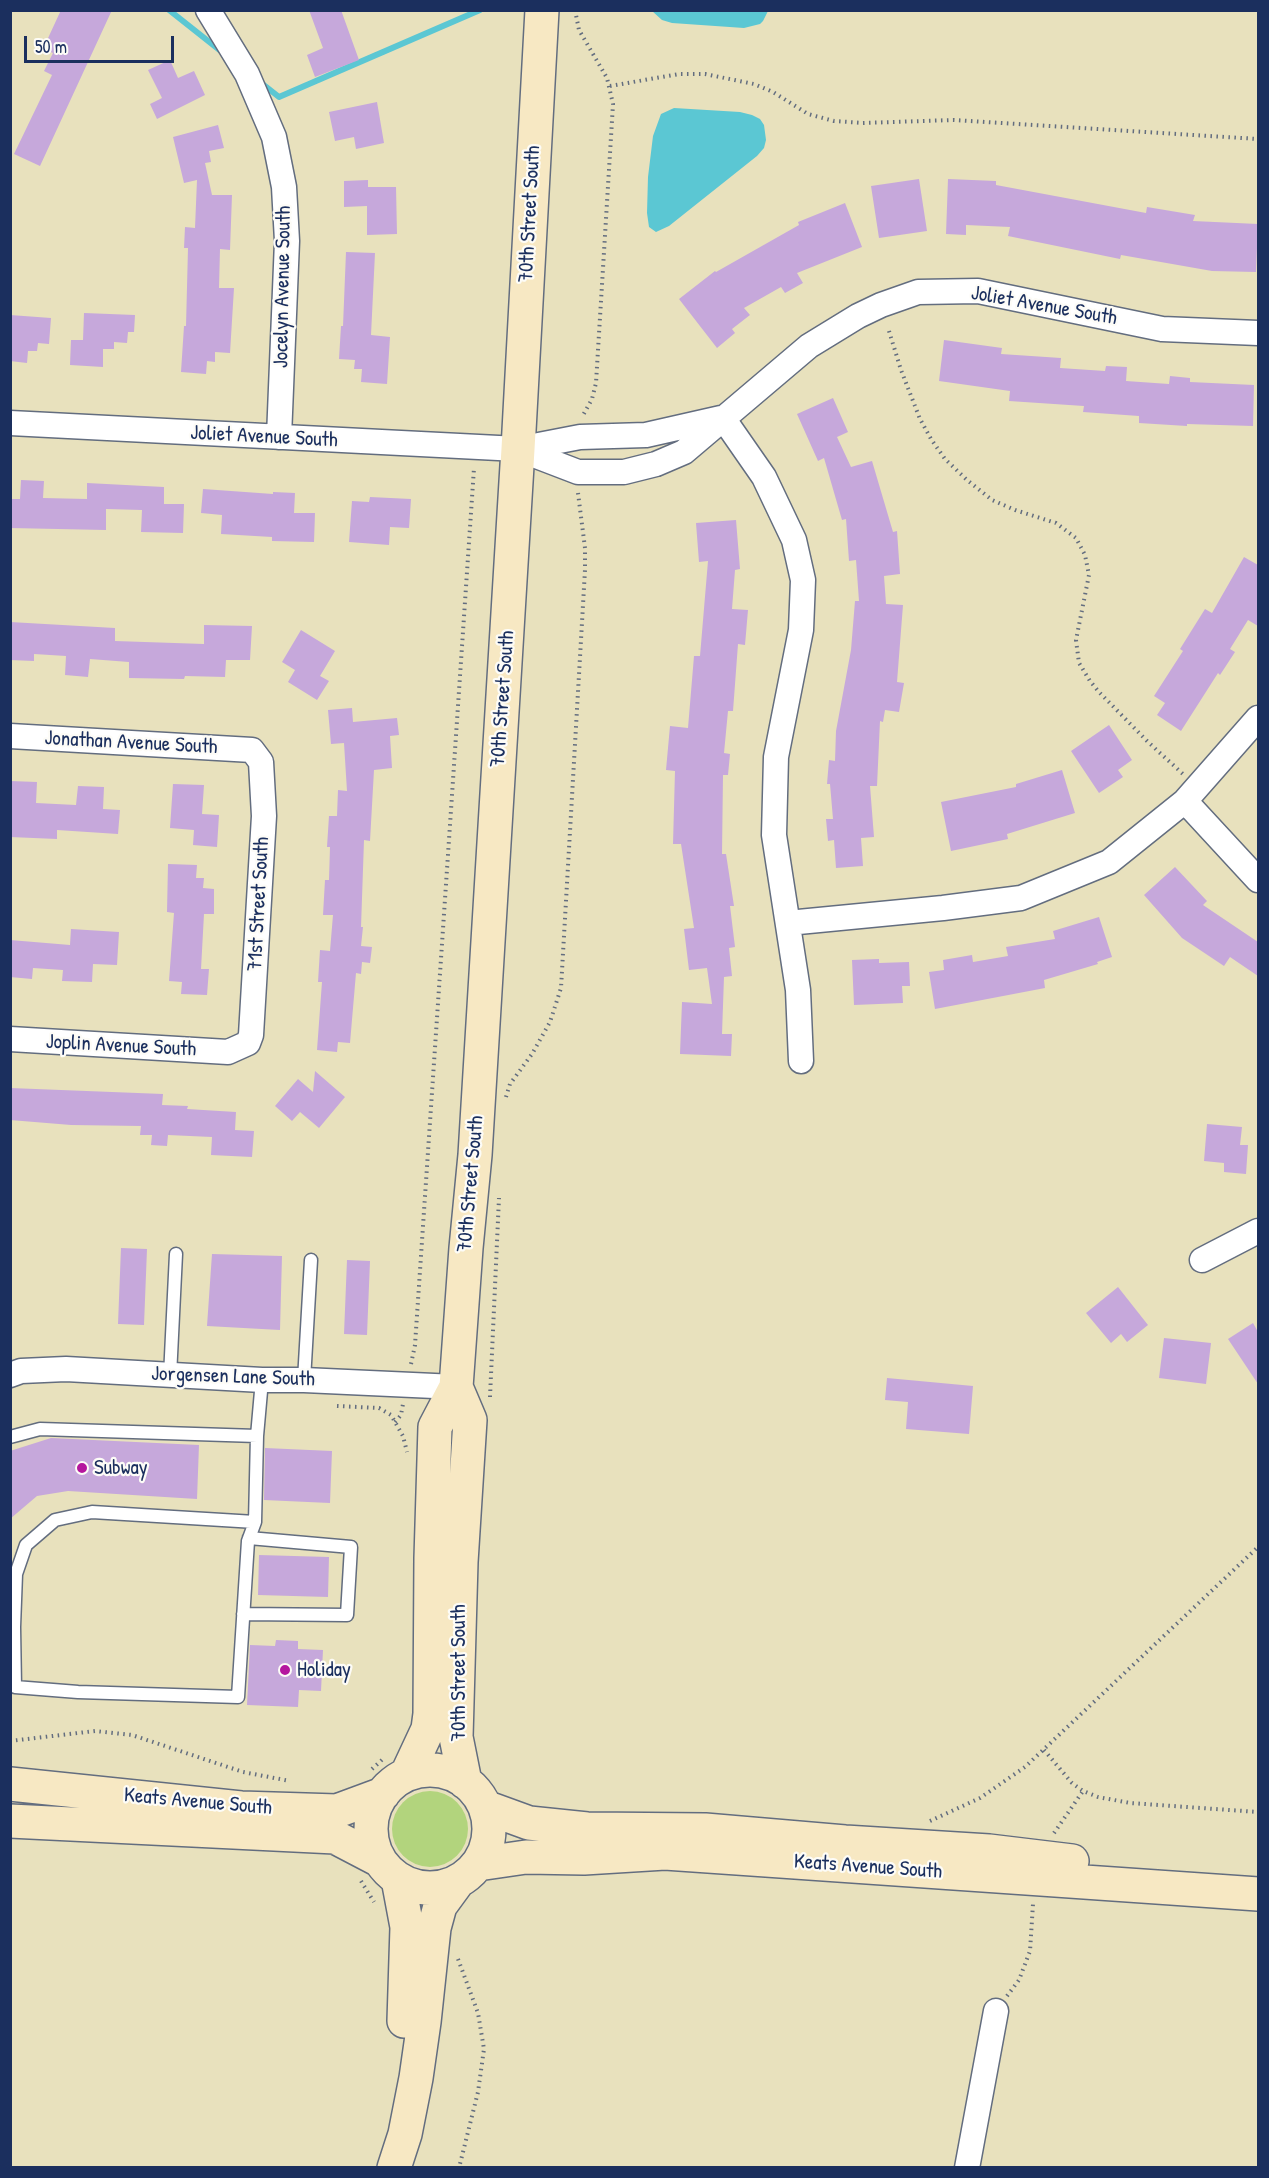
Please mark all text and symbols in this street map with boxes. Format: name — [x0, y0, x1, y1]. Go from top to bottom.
scale bar — [27, 24, 177, 62]
text: 50 m — [35, 34, 67, 59]
street label: 70th Street South — [514, 145, 546, 283]
street label: Jocelyn Avenue South — [269, 206, 297, 368]
street label: Joliet Avenue South — [969, 281, 1119, 331]
street label: Joliet Avenue South — [190, 421, 338, 453]
street label: 70th Street South — [486, 630, 520, 768]
street label: Jonathan Avenue South — [44, 726, 218, 760]
street label: 71st Street South — [243, 836, 275, 972]
street label: Joplin Avenue South — [45, 1029, 197, 1063]
street label: 70th Street South — [452, 1115, 490, 1253]
street label: Jorgensen Lane South — [151, 1362, 315, 1392]
place label: Subway — [94, 1455, 148, 1481]
marker: Subway — [75, 1461, 89, 1475]
street label: 70th Street South — [446, 1605, 472, 1741]
place label: Holiday — [297, 1657, 351, 1683]
marker: Holiday — [278, 1663, 292, 1677]
street label: Keats Avenue South — [123, 1783, 273, 1821]
street label: Keats Avenue South — [793, 1849, 943, 1885]

